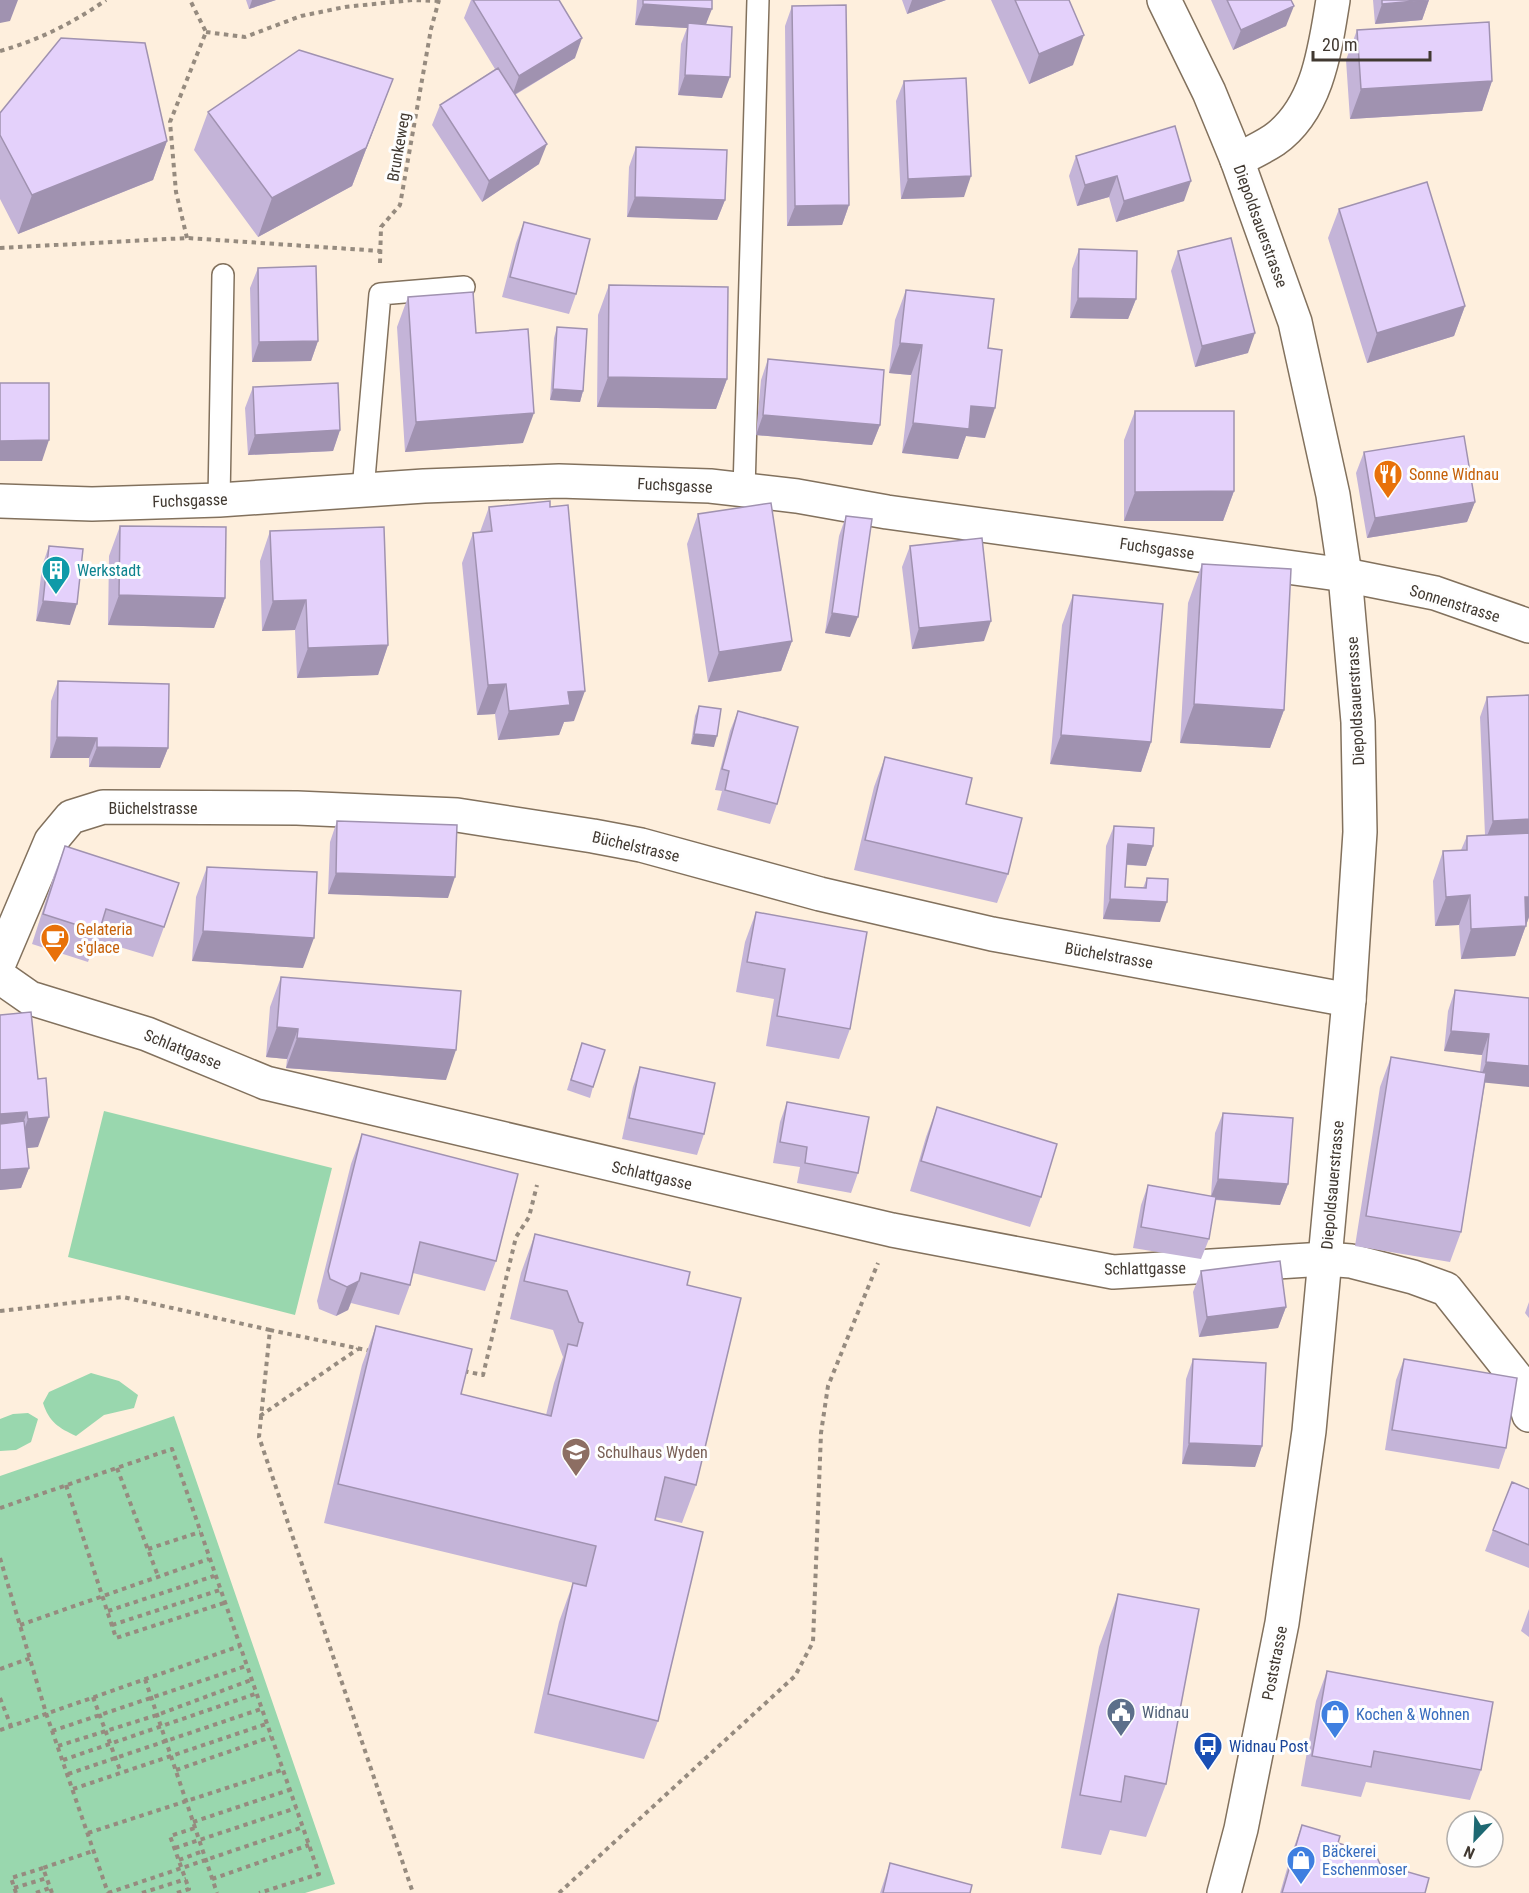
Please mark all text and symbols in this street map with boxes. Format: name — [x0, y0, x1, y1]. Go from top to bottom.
scale bar — [1313, 24, 1430, 62]
text: 20 m — [1322, 34, 1357, 55]
street label: Brunkeweg — [383, 111, 414, 183]
street label: Diepoldsauerstrasse — [1229, 162, 1292, 290]
restaurant icon: Sonne Widnau — [1372, 458, 1404, 500]
place label: Sonne Widnau — [1409, 465, 1499, 484]
street label: Fuchsgasse — [637, 474, 713, 497]
street label: Fuchsgasse — [152, 490, 228, 511]
street label: Fuchsgasse — [1118, 534, 1196, 563]
building icon: Werkstadt — [40, 554, 72, 596]
place label: Werkstadt — [77, 561, 141, 580]
street label: Sonnenstrasse — [1407, 581, 1502, 626]
street label: Diepoldsauerstrasse — [1343, 636, 1368, 766]
street label: Büchelstrasse — [108, 799, 198, 818]
street label: Büchelstrasse — [590, 827, 681, 866]
place label: Gelateria s'glace — [76, 920, 133, 957]
cafe icon: Gelateria s'glace — [39, 922, 71, 964]
street label: Büchelstrasse — [1063, 938, 1154, 973]
street label: Schlattgasse — [141, 1025, 224, 1074]
street label: Diepoldsauerstrasse — [1317, 1120, 1348, 1250]
street label: Schlattgasse — [610, 1157, 694, 1194]
street label: Schlattgasse — [1104, 1258, 1186, 1279]
school or university icon: Schulhaus Wyden — [560, 1436, 592, 1478]
place label: Schulhaus Wyden — [597, 1443, 708, 1462]
street label: Poststrasse — [1258, 1624, 1291, 1702]
public building icon: Widnau — [1105, 1696, 1137, 1738]
shop icon: Kochen & Wohnen — [1319, 1698, 1351, 1740]
place label: Widnau — [1142, 1703, 1189, 1722]
place label: Kochen & Wohnen — [1356, 1705, 1470, 1724]
bus stop icon: Widnau Post — [1192, 1730, 1224, 1772]
place label: Widnau Post — [1229, 1737, 1309, 1756]
north arrow — [1445, 1809, 1505, 1869]
place label: Bäckerei Eschenmoser — [1322, 1842, 1407, 1879]
text: N — [1461, 1842, 1478, 1863]
shop icon: Bäckerei Eschenmoser — [1285, 1844, 1317, 1886]

